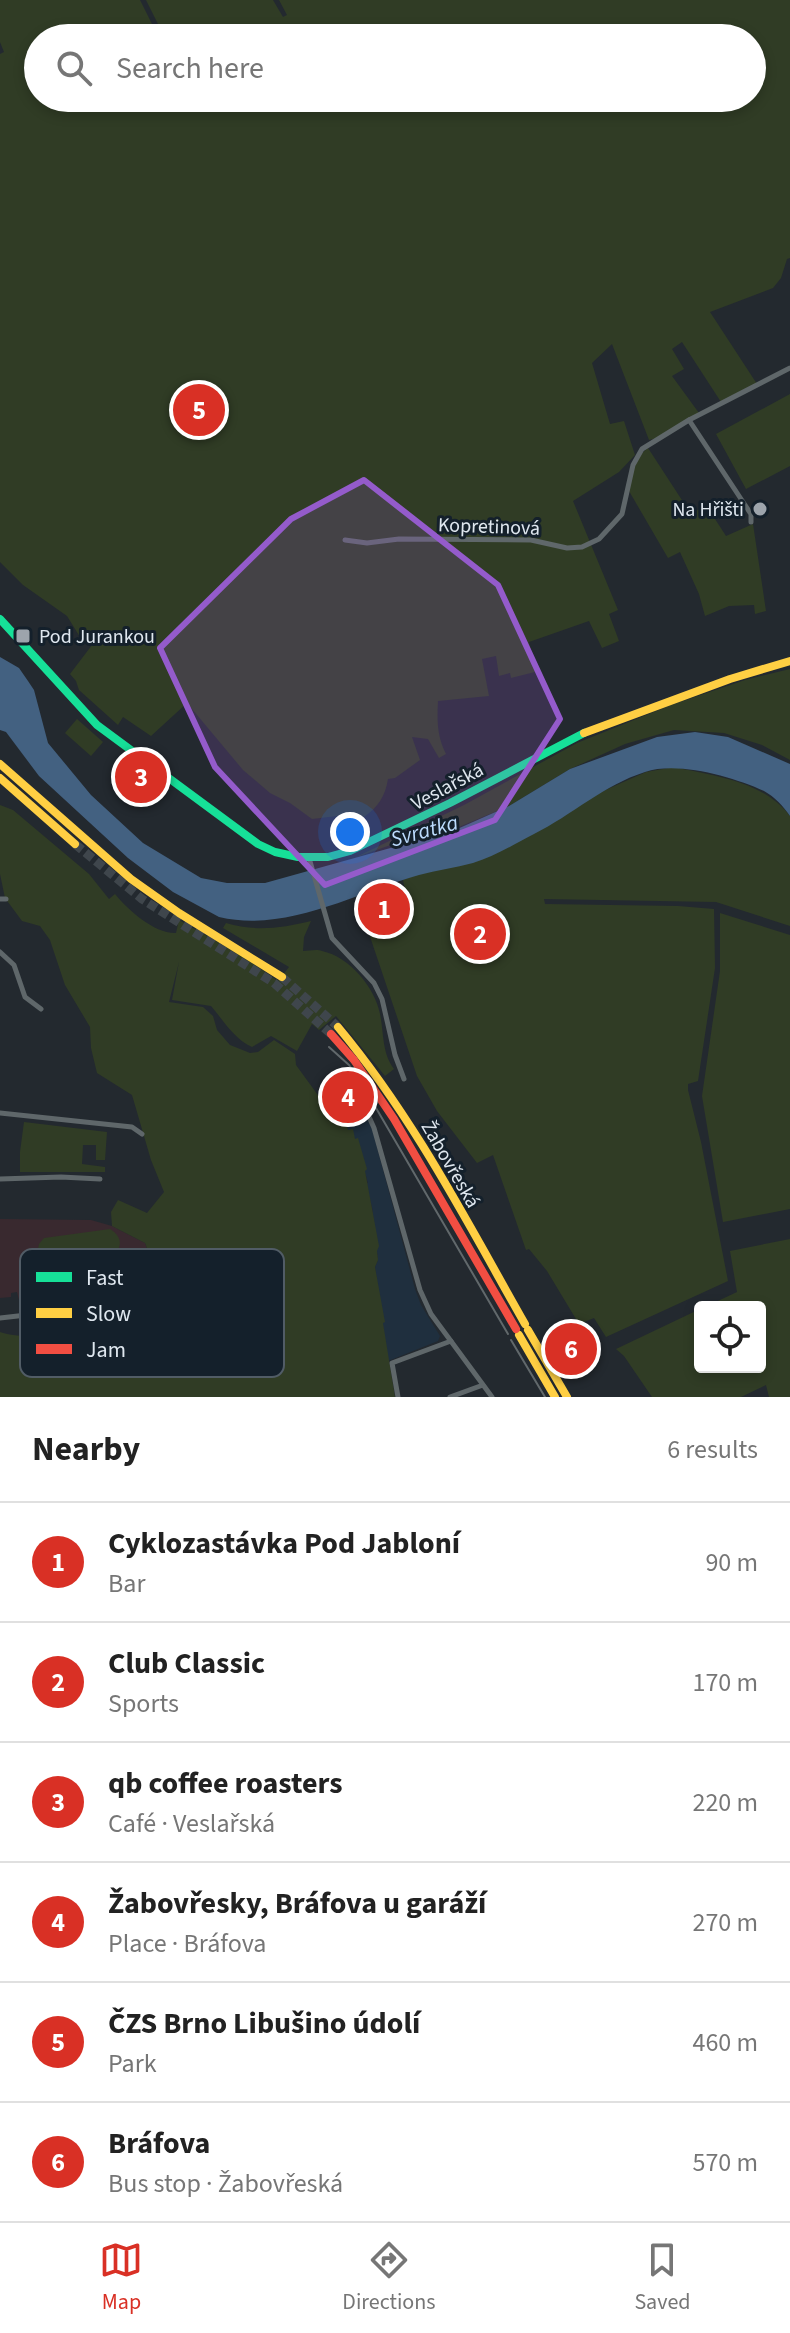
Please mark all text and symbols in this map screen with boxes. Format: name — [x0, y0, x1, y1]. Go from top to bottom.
search box — [24, 24, 766, 112]
icon: search — [52, 46, 96, 90]
text: Search here — [116, 47, 264, 90]
pin: 5 — [173, 380, 225, 440]
place label: Na Hřišti — [672, 496, 744, 524]
marker: Na Hřišti — [751, 500, 769, 518]
street label: Kopretinová — [437, 511, 541, 543]
place label: Pod Jurankou — [39, 623, 155, 651]
marker: Pod Jurankou — [14, 627, 32, 645]
pin: 3 — [115, 747, 167, 807]
street label: Veslařská — [406, 756, 489, 818]
water label: Svratka — [387, 807, 462, 855]
your location — [330, 812, 370, 852]
pin: 1 — [358, 879, 410, 939]
pin: 2 — [454, 904, 506, 964]
pin: 4 — [322, 1067, 374, 1127]
street label: Žabovřeská — [414, 1116, 486, 1213]
legend — [20, 1249, 284, 1377]
text: Fast — [86, 1262, 124, 1294]
text: Slow — [86, 1298, 131, 1330]
map controls — [694, 1301, 766, 1373]
button: locate — [694, 1301, 766, 1373]
pin: 6 — [545, 1319, 597, 1379]
text: Jam — [86, 1334, 126, 1366]
text: Nearby — [32, 1425, 140, 1474]
text: 6 results — [667, 1431, 758, 1468]
text: Cyklozastávka Pod Jabloní — [108, 1522, 460, 1565]
text: 1 — [51, 1544, 65, 1581]
text: 90 m — [705, 1544, 758, 1581]
text: Bar — [108, 1565, 145, 1602]
text: Club Classic — [108, 1642, 265, 1685]
text: 2 — [51, 1664, 65, 1701]
text: 170 m — [692, 1664, 758, 1701]
text: Sports — [108, 1685, 179, 1722]
text: qb coffee roasters — [108, 1762, 343, 1805]
text: 3 — [51, 1784, 65, 1821]
text: 220 m — [692, 1784, 758, 1821]
text: Café · Veslařská — [108, 1805, 275, 1842]
text: Žabovřesky, Bráfova u garáží — [108, 1882, 486, 1925]
text: 4 — [51, 1904, 65, 1941]
text: 270 m — [692, 1904, 758, 1941]
text: Place · Bráfova — [108, 1925, 266, 1962]
text: ČZS Brno Libušino údolí — [108, 2002, 420, 2045]
text: 5 — [51, 2024, 65, 2061]
text: 460 m — [692, 2024, 758, 2061]
text: Park — [108, 2045, 157, 2082]
text: Bráfova — [108, 2122, 210, 2165]
text: 6 — [51, 2144, 65, 2181]
text: 570 m — [692, 2144, 758, 2181]
text: Bus stop · Žabovřeská — [108, 2165, 343, 2202]
tab: Map — [99, 2238, 143, 2318]
tab: Directions — [342, 2238, 435, 2318]
tab: Saved — [634, 2238, 691, 2318]

